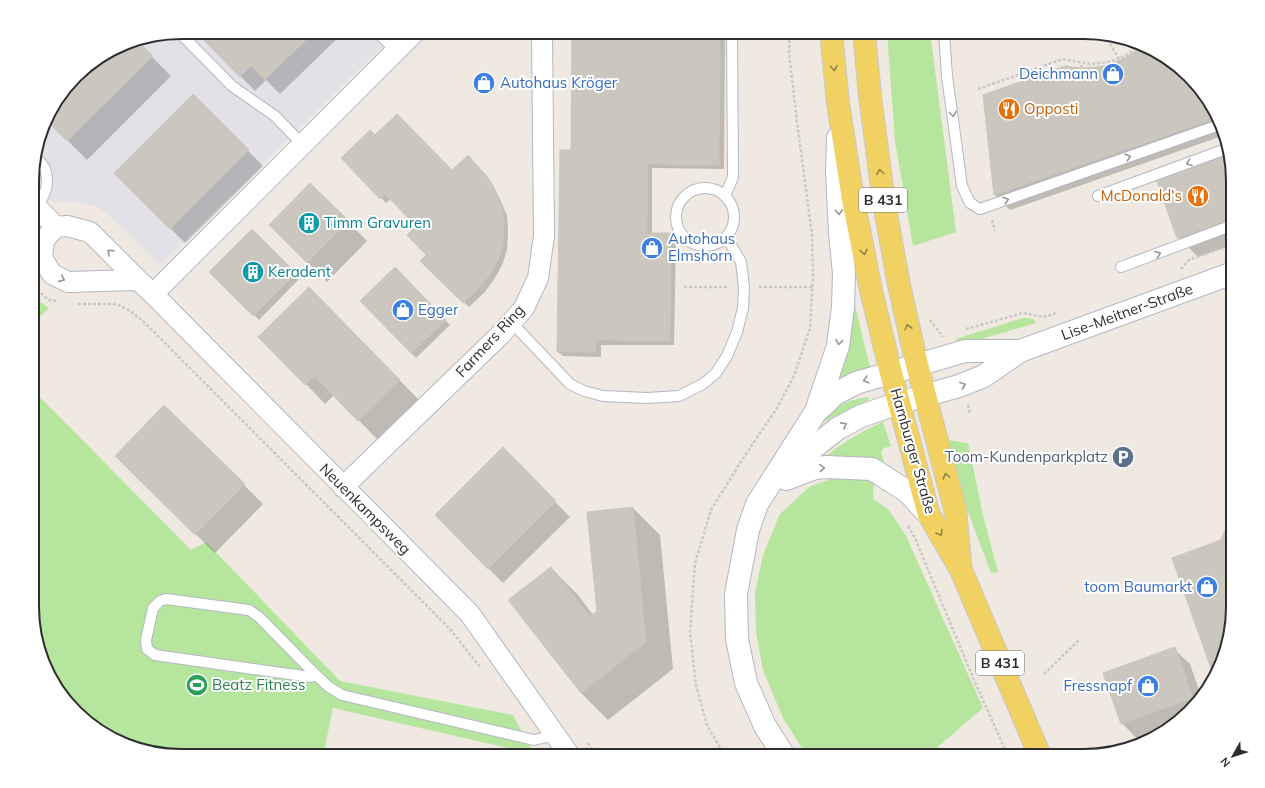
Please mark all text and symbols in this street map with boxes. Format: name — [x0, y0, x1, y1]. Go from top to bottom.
shop icon: Deichmann — [1100, 61, 1126, 87]
place label: Deichmann — [1019, 64, 1098, 83]
one-way arrow — [829, 65, 838, 71]
shop icon: Autohaus Kröger — [471, 70, 497, 96]
place label: Autohaus Kröger — [500, 73, 618, 92]
restaurant icon: Opposti — [996, 96, 1022, 122]
place label: Opposti — [1024, 99, 1078, 118]
one-way arrow — [948, 111, 957, 117]
one-way arrow — [1125, 153, 1132, 162]
one-way arrow — [1186, 158, 1193, 166]
one-way arrow — [876, 169, 885, 175]
restaurant icon: McDonald's — [1185, 183, 1211, 209]
place label: McDonald's — [1101, 186, 1182, 205]
road number: B 431 — [859, 188, 907, 212]
one-way arrow — [1002, 196, 1009, 205]
one-way arrow — [835, 209, 843, 215]
building icon: Timm Gravuren — [296, 210, 322, 236]
place label: Timm Gravuren — [324, 213, 431, 232]
place label: Autohaus Elmshorn — [668, 229, 735, 265]
shop icon: Autohaus Elmshorn — [639, 235, 665, 261]
one-way arrow — [859, 249, 867, 255]
one-way arrow — [107, 250, 115, 257]
one-way arrow — [1154, 250, 1161, 258]
building icon: Keradent — [240, 259, 266, 285]
place label: Keradent — [268, 262, 331, 281]
one-way arrow — [58, 274, 66, 282]
street label: Lise-Meitner-Straße — [1058, 279, 1195, 344]
shop icon: Egger — [390, 297, 416, 323]
place label: Egger — [418, 300, 459, 319]
street label: Farmers Ring — [451, 300, 528, 381]
one-way arrow — [905, 324, 913, 330]
one-way arrow — [835, 339, 844, 345]
one-way arrow — [863, 375, 870, 384]
one-way arrow — [959, 381, 966, 389]
street label: Hamburger Straße — [886, 386, 941, 516]
one-way arrow — [840, 423, 847, 430]
parking icon: Toom-Kundenparkplatz — [1110, 444, 1136, 470]
place label: Toom-Kundenparkplatz — [945, 447, 1108, 466]
street label: Neuenkampsweg — [316, 459, 415, 558]
one-way arrow — [819, 463, 825, 472]
one-way arrow — [942, 473, 951, 480]
one-way arrow — [935, 529, 942, 536]
shop icon: toom Baumarkt — [1194, 574, 1220, 600]
place label: toom Baumarkt — [1084, 577, 1192, 596]
road number: B 431 — [976, 651, 1024, 675]
sports icon: Beatz Fitness — [184, 672, 210, 698]
shop icon: Fressnapf — [1135, 673, 1161, 699]
place label: Beatz Fitness — [212, 675, 305, 694]
place label: Fressnapf — [1064, 676, 1133, 695]
north arrow — [1213, 736, 1253, 776]
text: N — [1217, 755, 1233, 770]

